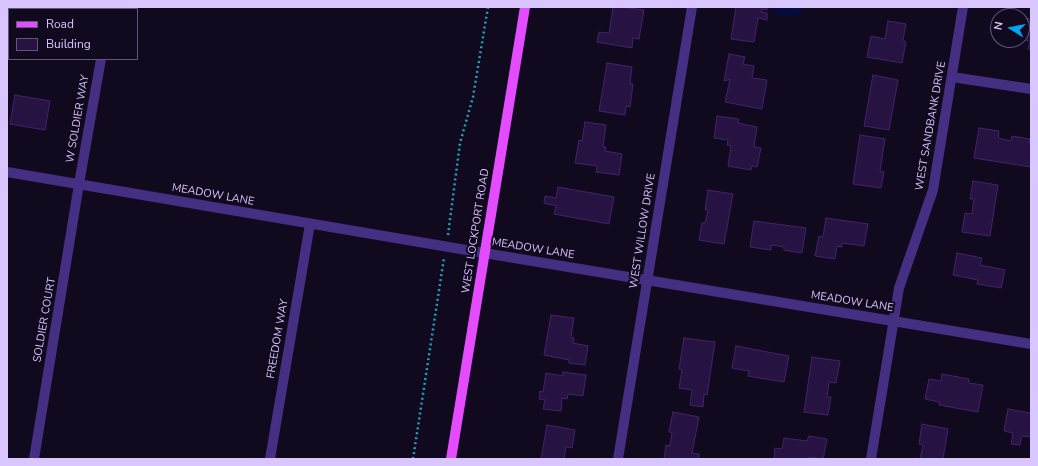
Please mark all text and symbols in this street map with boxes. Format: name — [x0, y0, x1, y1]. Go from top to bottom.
legend — [8, 8, 138, 60]
north arrow — [990, 8, 1030, 48]
text: Road — [46, 16, 74, 32]
text: N — [991, 20, 1007, 31]
text: Building — [46, 36, 91, 52]
street label: WEST SANDBANK DRIVE — [913, 60, 949, 192]
street label: W SOLDIER WAY — [64, 74, 92, 164]
street label: WEST LOCKPORT ROAD — [460, 168, 492, 294]
street label: WEST WILLOW DRIVE — [627, 172, 659, 290]
street label: MEADOW LANE — [171, 181, 255, 209]
street label: MEADOW LANE — [491, 236, 575, 262]
street label: SOLDIER COURT — [31, 276, 59, 364]
street label: MEADOW LANE — [810, 289, 894, 315]
street label: FREEDOM WAY — [265, 298, 291, 380]

